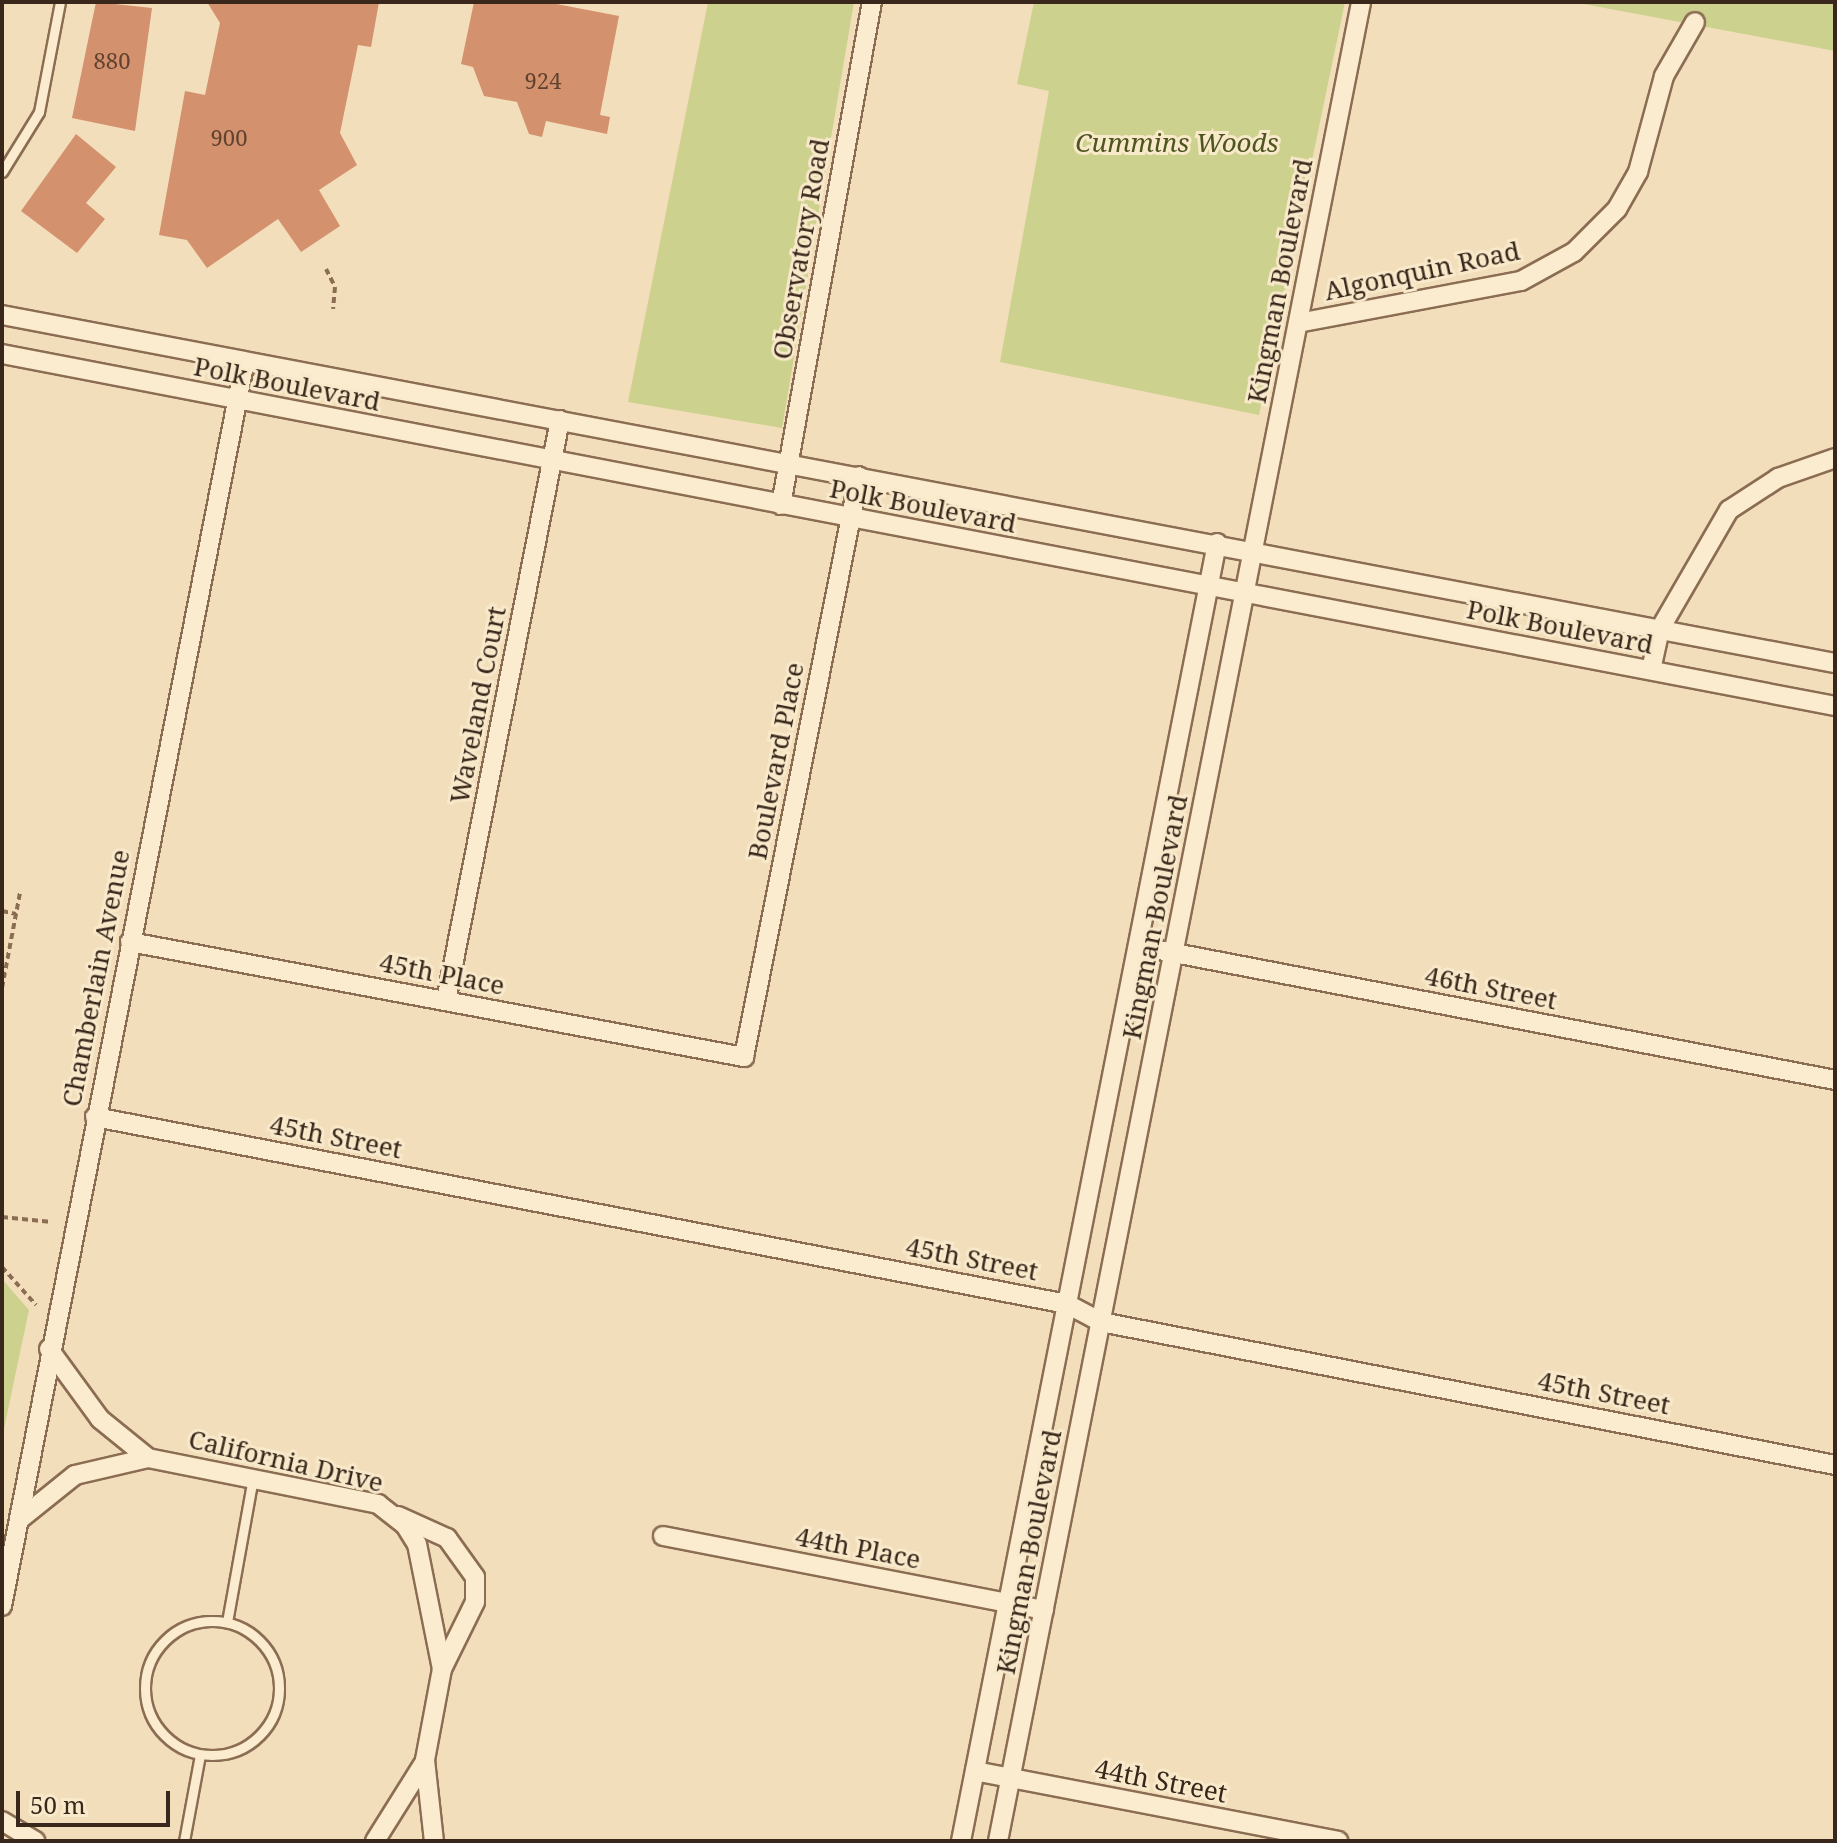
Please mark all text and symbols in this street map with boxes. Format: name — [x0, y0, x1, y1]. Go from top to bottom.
house number: 880 — [94, 48, 130, 74]
house number: 924 — [525, 68, 561, 94]
house number: 900 — [211, 125, 247, 151]
park label: Cummins Woods — [1075, 127, 1279, 159]
street label: Observatory Road — [766, 136, 836, 362]
street label: Kingman Boulevard — [1241, 156, 1319, 406]
street label: Algonquin Road — [1321, 235, 1523, 307]
street label: Polk Boulevard — [191, 351, 383, 417]
street label: Polk Boulevard — [827, 473, 1019, 539]
street label: Polk Boulevard — [1464, 594, 1656, 660]
street label: Waveland Court — [444, 604, 512, 806]
street label: Boulevard Place — [742, 660, 810, 862]
street label: Kingman Boulevard — [1116, 792, 1194, 1042]
street label: Chamberlain Avenue — [56, 847, 136, 1109]
street label: 45th Place — [377, 947, 507, 1001]
street label: 46th Street — [1422, 960, 1560, 1016]
street label: 45th Street — [267, 1109, 405, 1165]
street label: 45th Street — [903, 1231, 1041, 1287]
street label: 45th Street — [1535, 1365, 1673, 1421]
street label: California Drive — [186, 1423, 386, 1499]
street label: Kingman Boulevard — [990, 1427, 1068, 1677]
street label: 44th Place — [793, 1521, 923, 1575]
street label: 44th Street — [1092, 1753, 1230, 1809]
scale bar — [20, 1775, 174, 1825]
text: 50 m — [30, 1788, 86, 1821]

